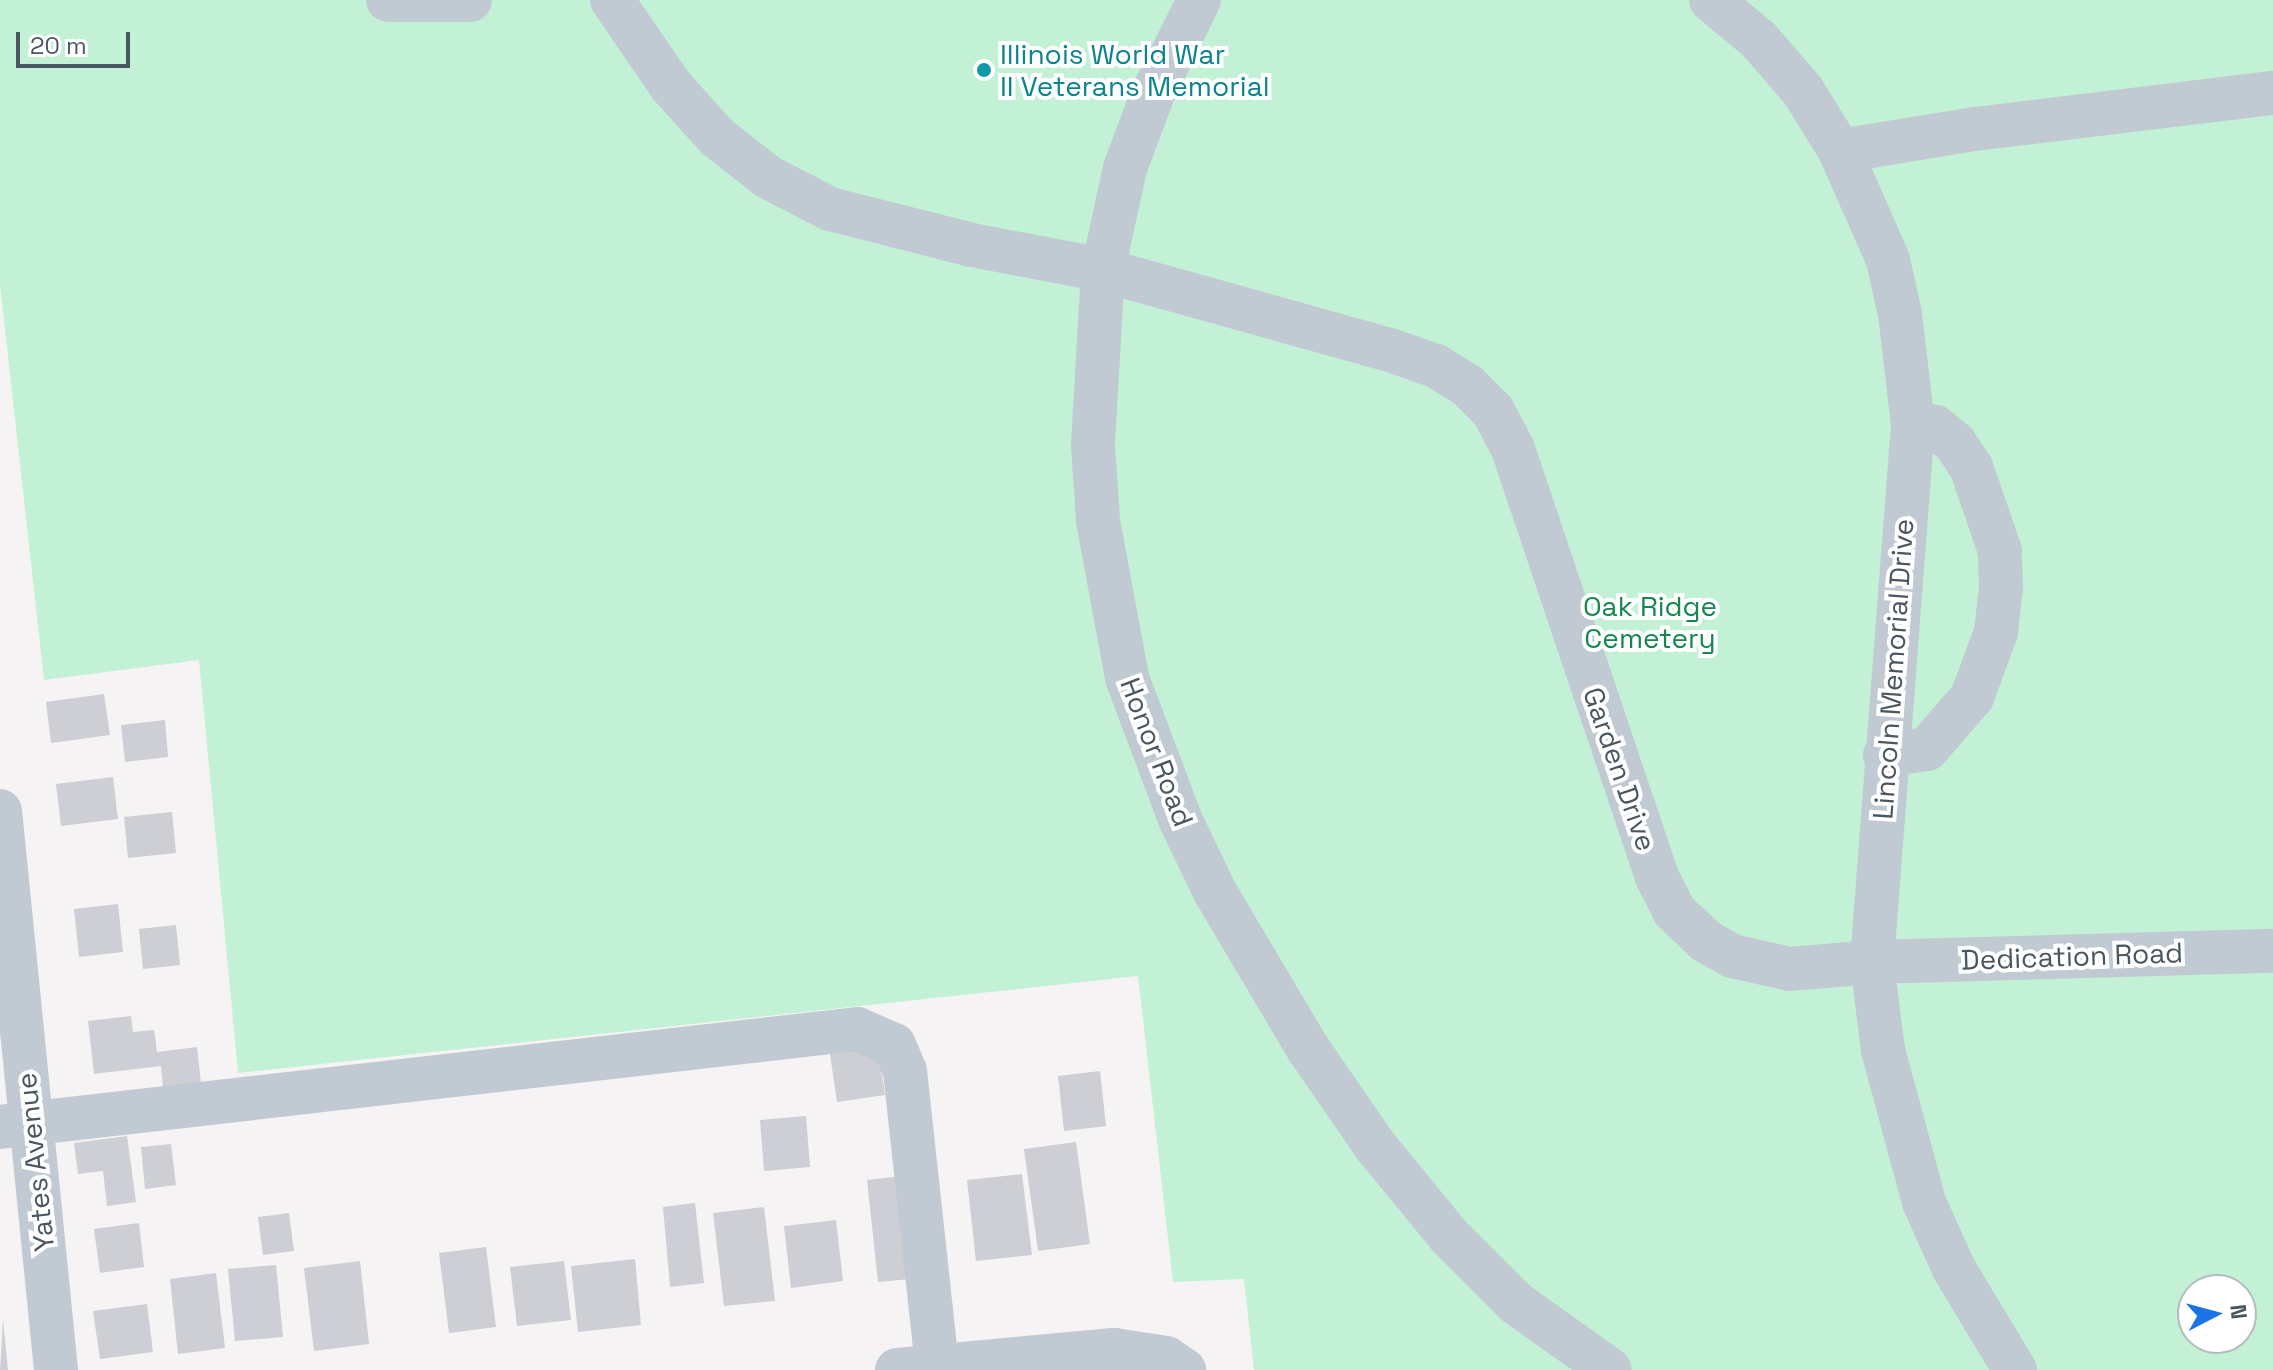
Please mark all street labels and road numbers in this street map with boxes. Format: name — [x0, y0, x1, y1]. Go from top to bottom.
street label: Lincoln Memorial Drive — [1866, 517, 1920, 821]
street label: Honor Road — [1113, 673, 1201, 831]
street label: Garden Drive — [1576, 683, 1664, 855]
street label: Dedication Road — [1960, 935, 2184, 977]
street label: Yates Avenue — [9, 1071, 61, 1253]

